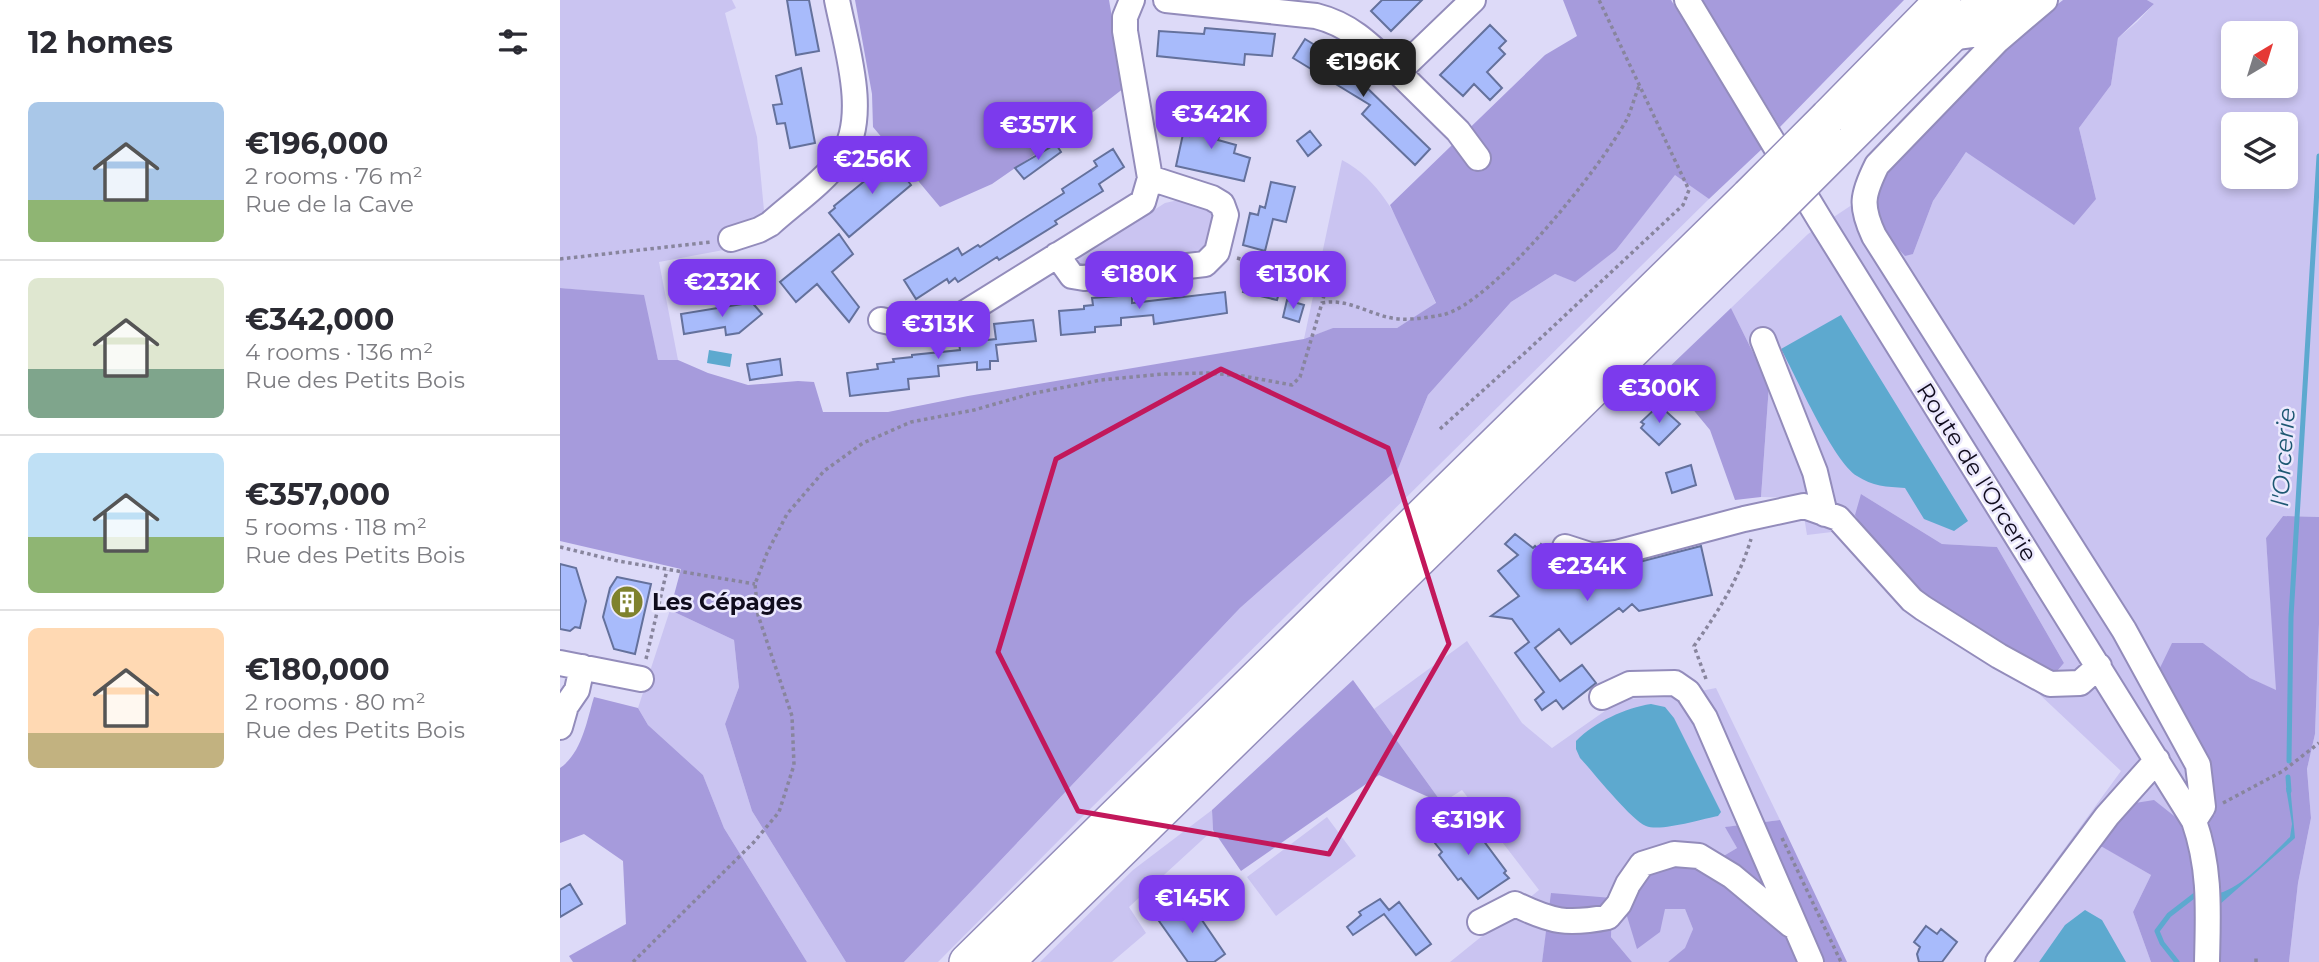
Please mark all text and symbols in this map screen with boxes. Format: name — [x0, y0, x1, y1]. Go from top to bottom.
north arrow — [2221, 21, 2298, 98]
map controls — [2221, 21, 2298, 189]
icon: filters — [494, 23, 532, 61]
text: 12 homes — [28, 24, 173, 61]
pin: €196K — [1314, 40, 1412, 99]
text: €196K — [1326, 48, 1400, 76]
pin: €342K — [1162, 92, 1260, 151]
text: €342K — [1172, 100, 1250, 128]
pin: €357K — [989, 102, 1087, 162]
text: €357K — [1000, 111, 1076, 139]
button: layers — [2221, 112, 2298, 189]
text: €196,000 — [245, 125, 388, 162]
icon: home — [84, 130, 168, 214]
pin: €256K — [823, 136, 921, 196]
text: €256K — [833, 145, 911, 173]
text: 2 rooms · 76 m² — [245, 162, 423, 190]
text: Rue de la Cave — [245, 190, 414, 218]
pin: €180K — [1090, 252, 1188, 311]
pin: €130K — [1244, 252, 1342, 311]
pin: €232K — [673, 260, 771, 319]
text: €180K — [1101, 260, 1177, 288]
text: €130K — [1256, 260, 1330, 288]
text: €232K — [684, 268, 760, 296]
text: €342,000 — [245, 301, 394, 338]
pin: €313K — [889, 302, 987, 361]
icon: home — [84, 306, 168, 390]
text: €313K — [902, 310, 974, 338]
text: 4 rooms · 136 m² — [245, 338, 433, 366]
text: Rue des Petits Bois — [245, 366, 465, 394]
pin: €300K — [1610, 366, 1708, 425]
text: €300K — [1619, 374, 1699, 402]
street label: Route de l'Orcerie — [1911, 378, 2043, 566]
water label: l'Orcerie — [2265, 407, 2301, 507]
text: €357,000 — [245, 476, 390, 513]
icon: home — [84, 481, 168, 565]
text: 5 rooms · 118 m² — [245, 513, 427, 541]
text: Rue des Petits Bois — [245, 541, 465, 569]
pin: €234K — [1538, 544, 1636, 603]
text: €234K — [1548, 552, 1626, 580]
building icon: Les Cépages — [608, 583, 646, 621]
place label: Les Cépages — [652, 588, 803, 616]
text: €180,000 — [245, 651, 390, 688]
icon: home — [84, 656, 168, 740]
text: 2 rooms · 80 m² — [245, 688, 426, 716]
text: Rue des Petits Bois — [245, 716, 465, 744]
pin: €319K — [1419, 798, 1517, 857]
text: €319K — [1432, 806, 1504, 834]
pin: €145K — [1143, 876, 1241, 935]
text: €145K — [1155, 884, 1229, 912]

